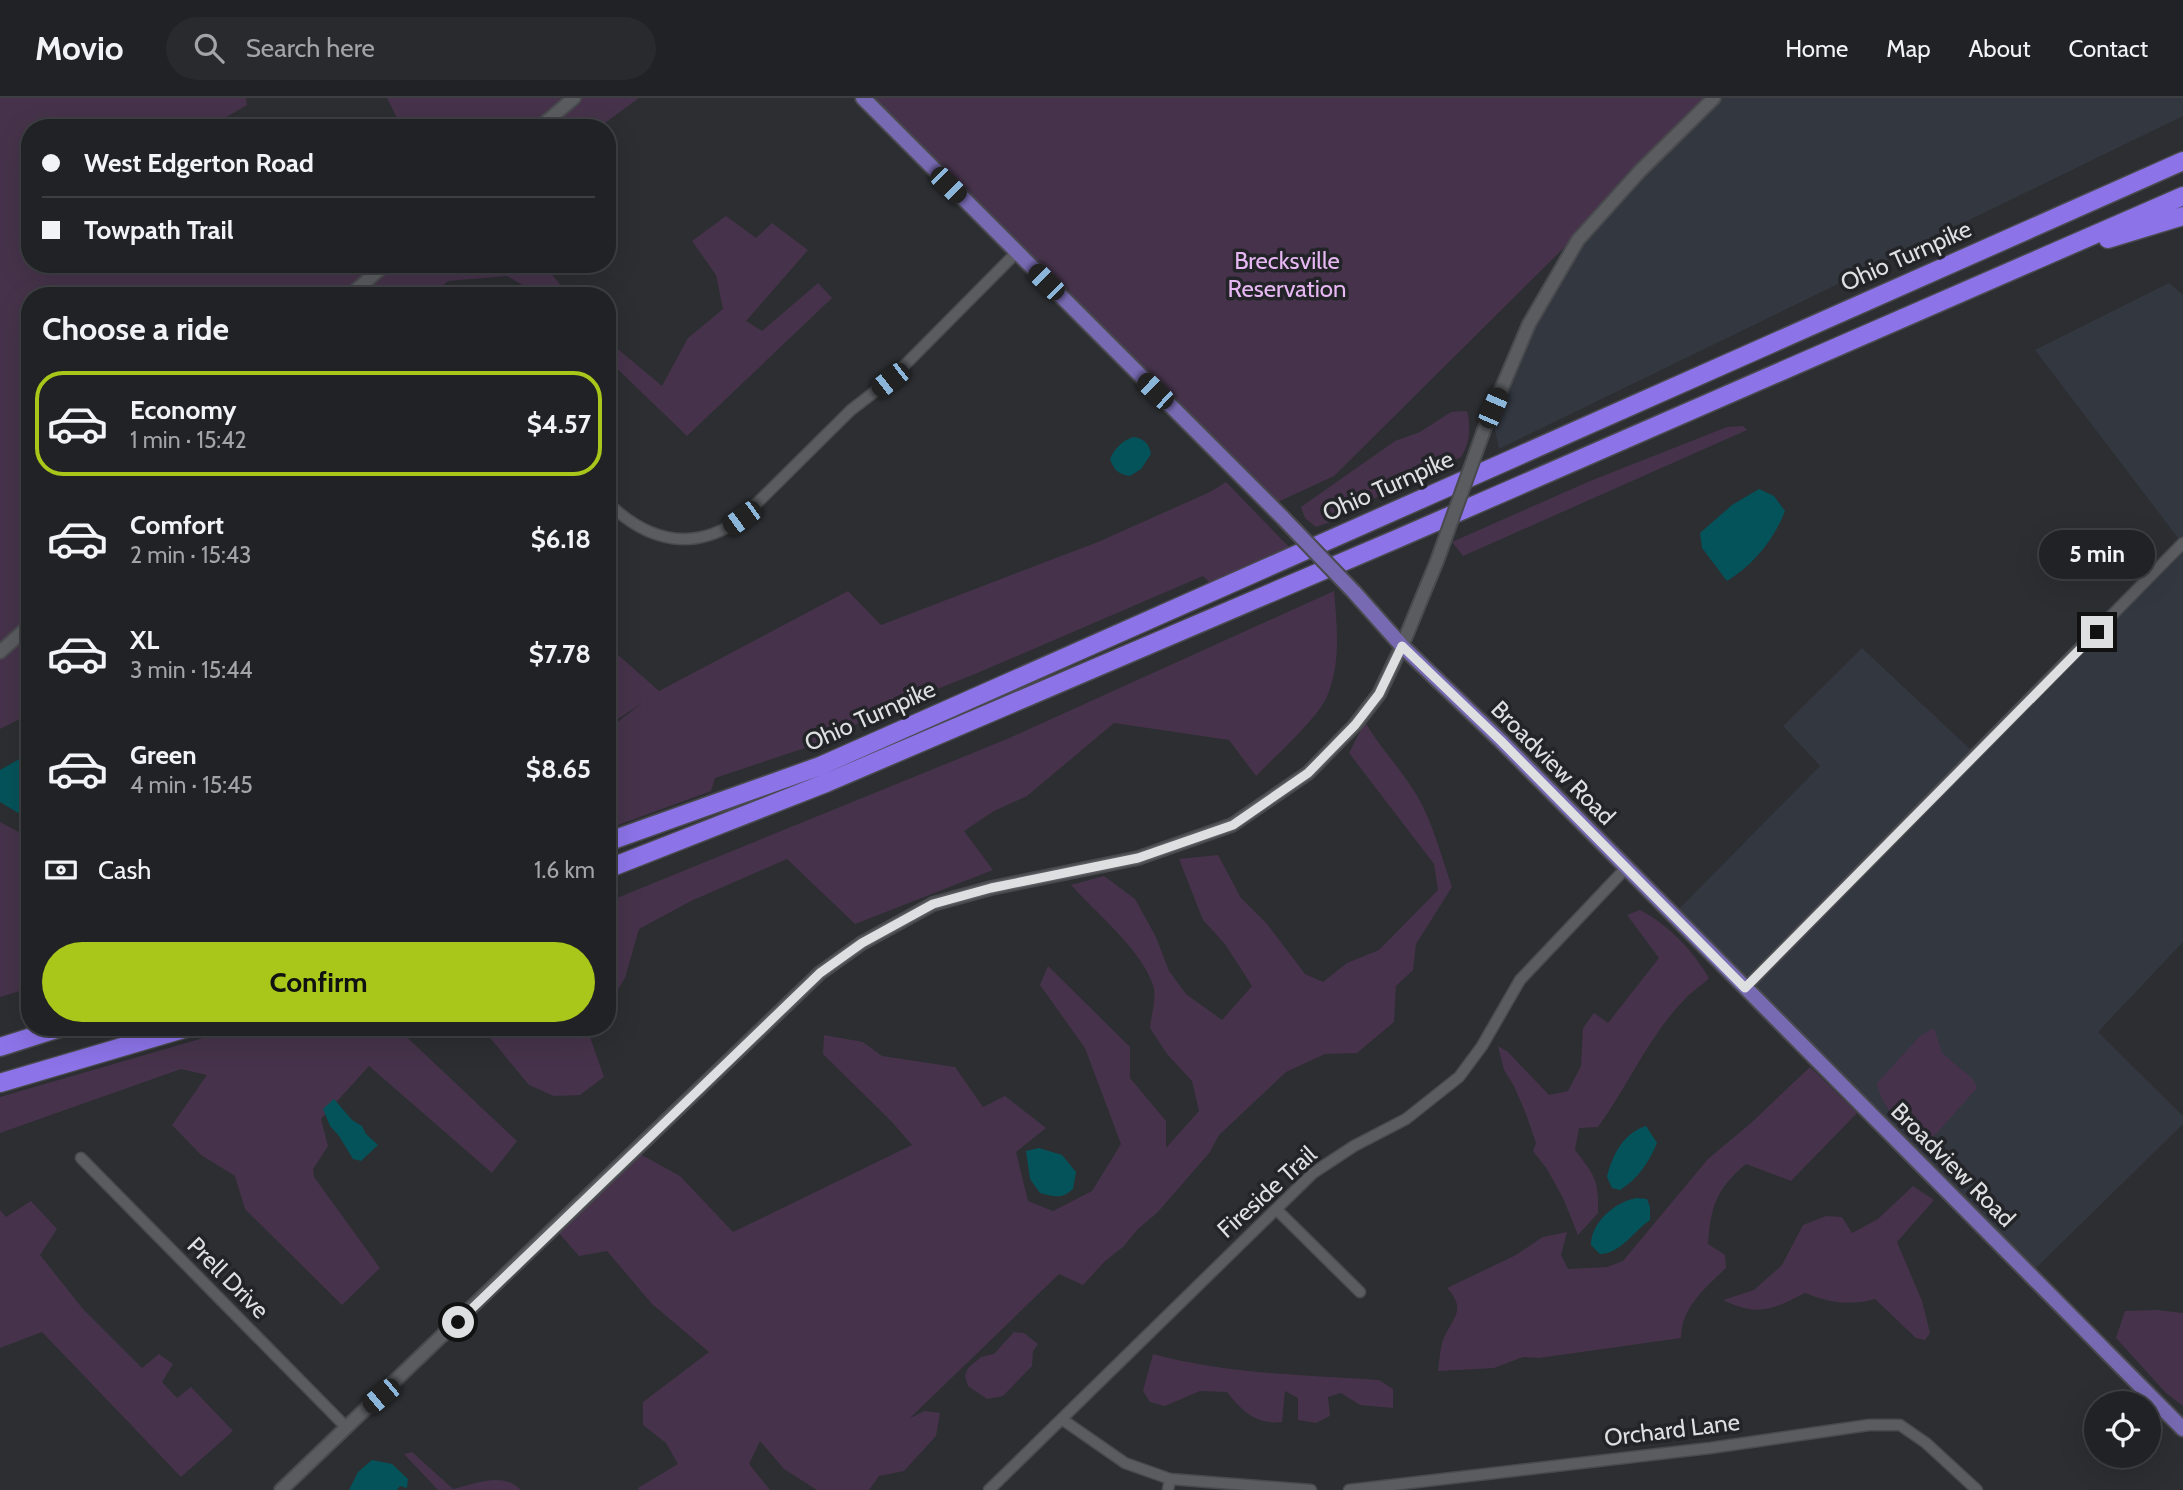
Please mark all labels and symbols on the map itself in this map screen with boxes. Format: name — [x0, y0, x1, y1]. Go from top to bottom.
car — [926, 163, 971, 207]
street label: Ohio Turnpike — [1836, 214, 1976, 297]
park label: Brecksville Reservation — [1228, 246, 1346, 303]
car — [1024, 260, 1069, 304]
car — [867, 359, 914, 401]
car — [1133, 369, 1178, 413]
car — [1476, 385, 1511, 431]
street label: Ohio Turnpike — [1318, 444, 1458, 527]
car — [719, 497, 766, 539]
callout: 5 min — [2039, 531, 2155, 580]
route end — [2081, 616, 2113, 648]
street label: Ohio Turnpike — [800, 674, 940, 757]
street label: Broadview Road — [1485, 695, 1621, 831]
street label: Broadview Road — [1885, 1097, 2021, 1233]
street label: Fireside Trail — [1211, 1139, 1322, 1244]
street label: Prell Drive — [181, 1231, 275, 1325]
route start — [442, 1306, 474, 1338]
car — [359, 1374, 404, 1418]
street label: Orchard Lane — [1603, 1407, 1741, 1452]

